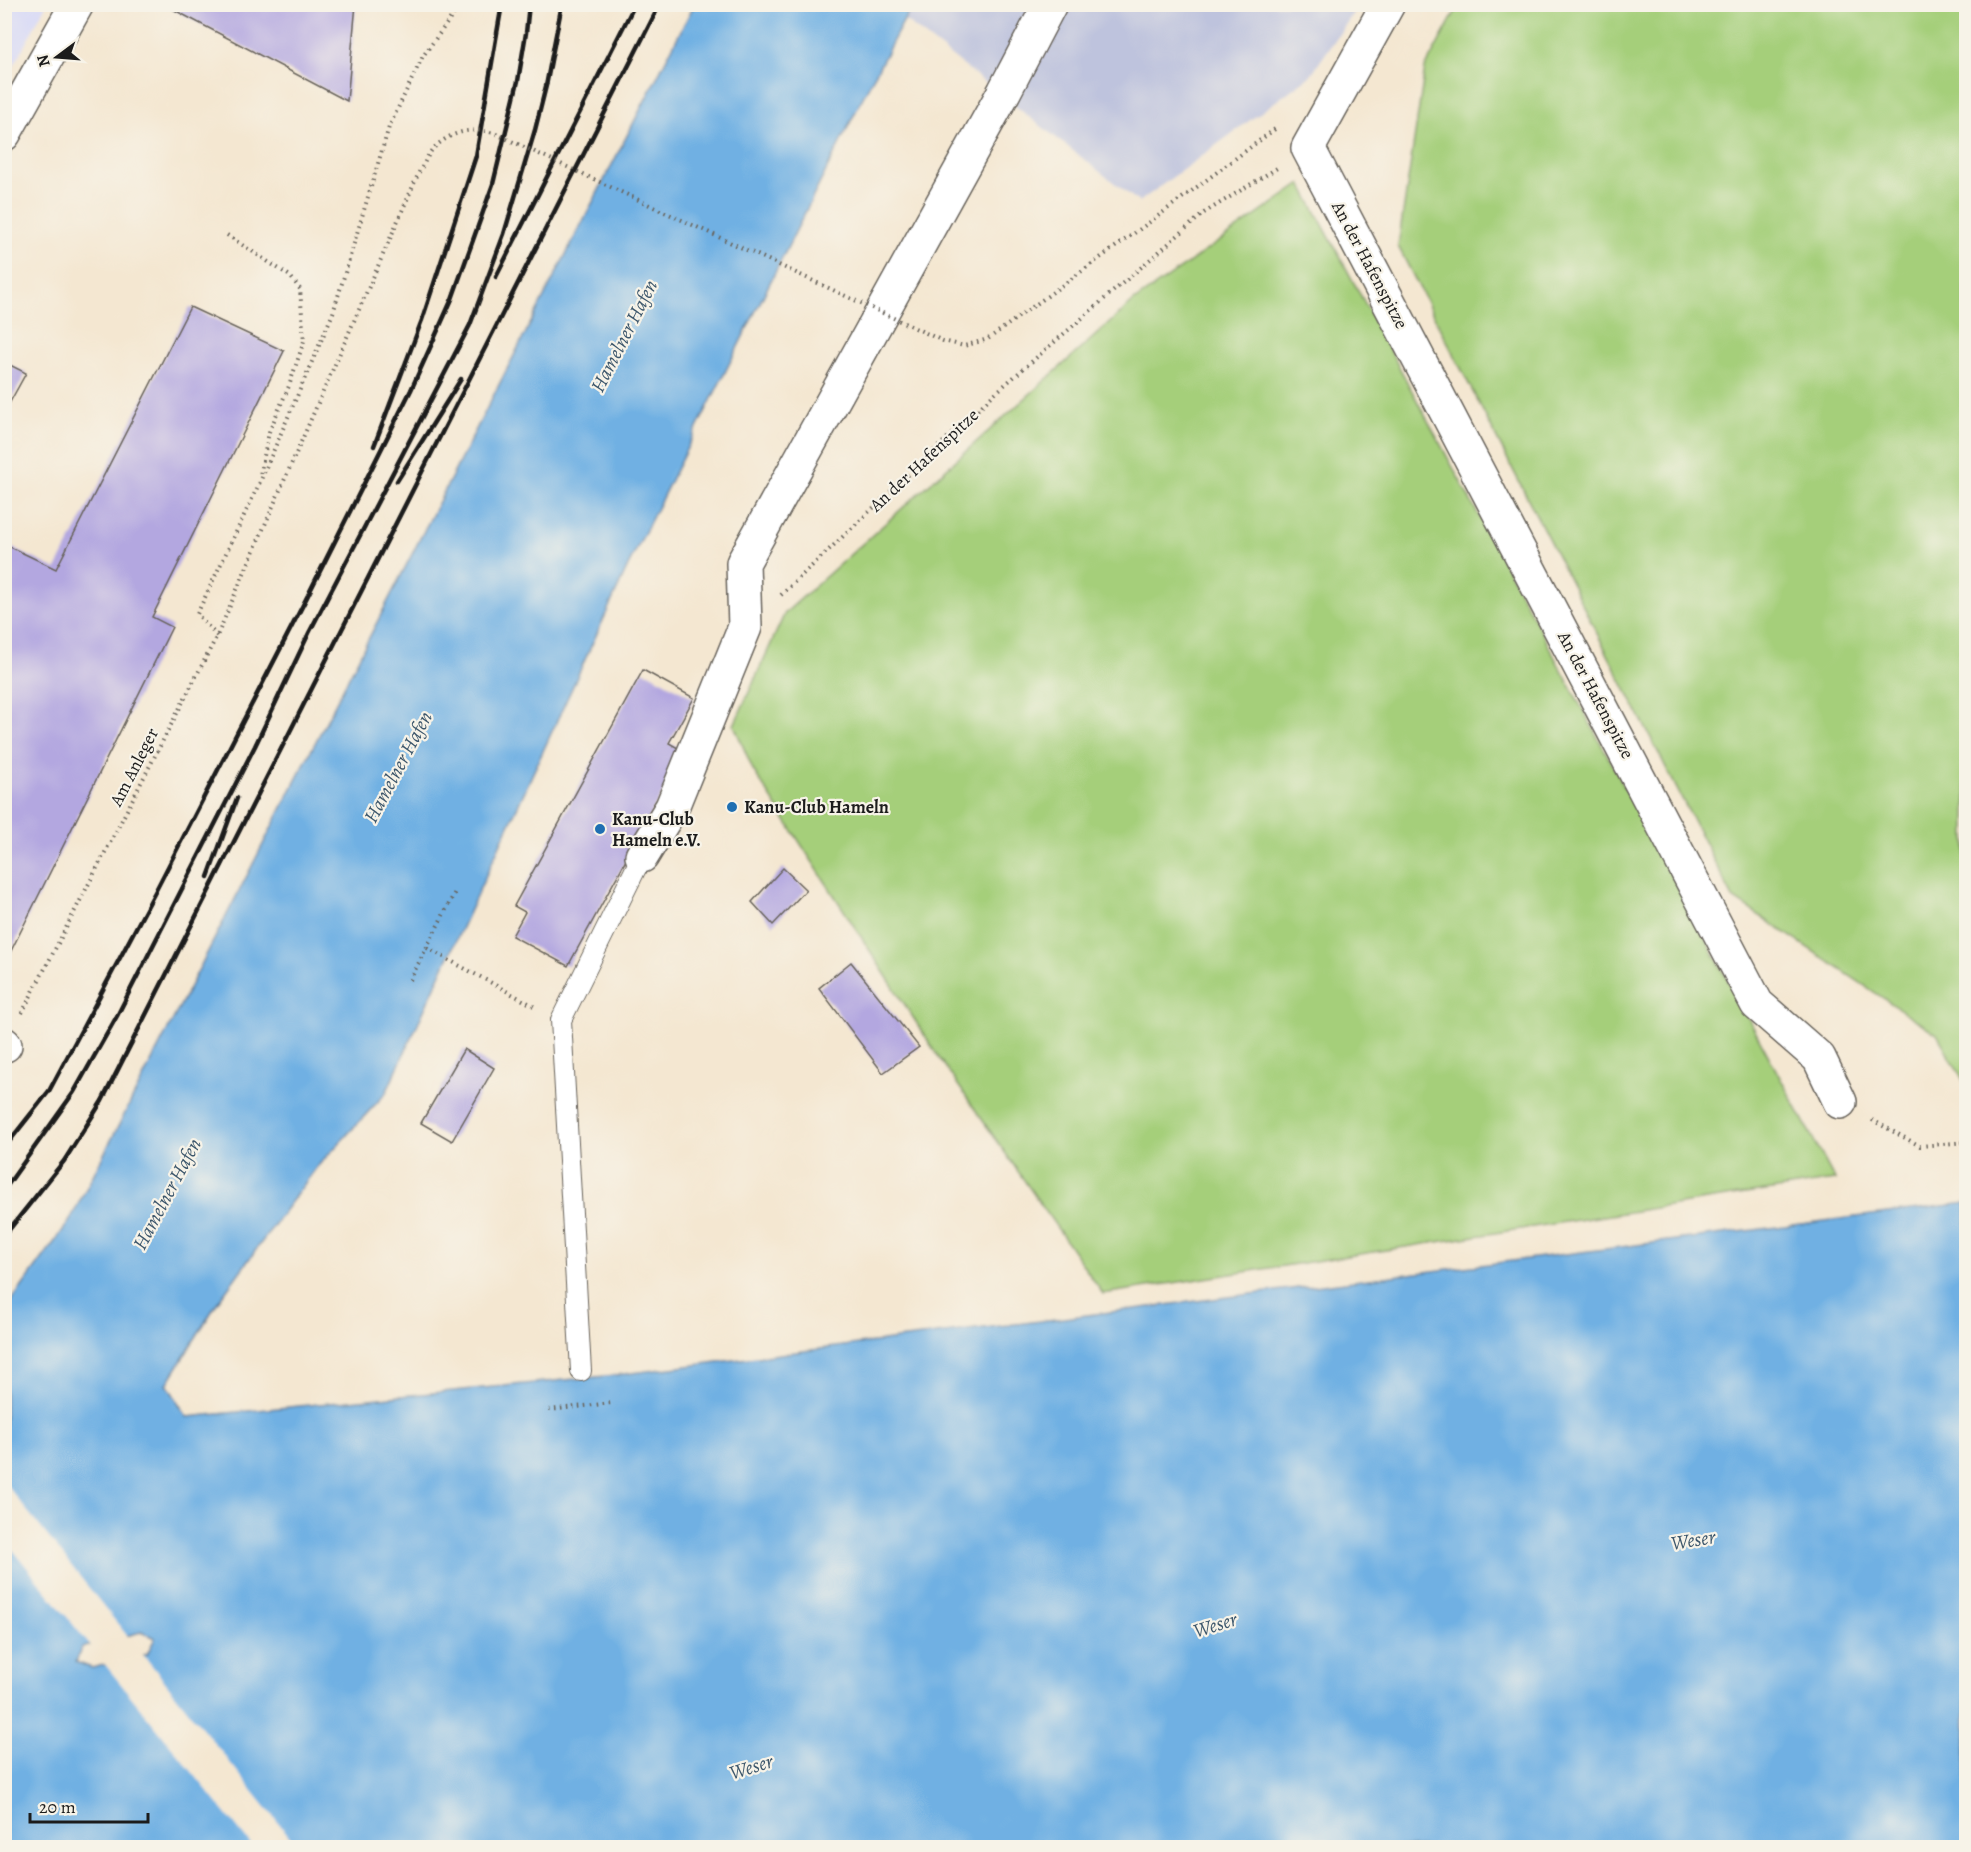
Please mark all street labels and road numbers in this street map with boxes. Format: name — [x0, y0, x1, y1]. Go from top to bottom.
street label: An der Hafenspitze — [1326, 196, 1414, 333]
street label: An der Hafenspitze — [864, 403, 984, 518]
street label: An der Hafenspitze — [1552, 626, 1640, 763]
street label: Am Anleger — [104, 724, 164, 811]

